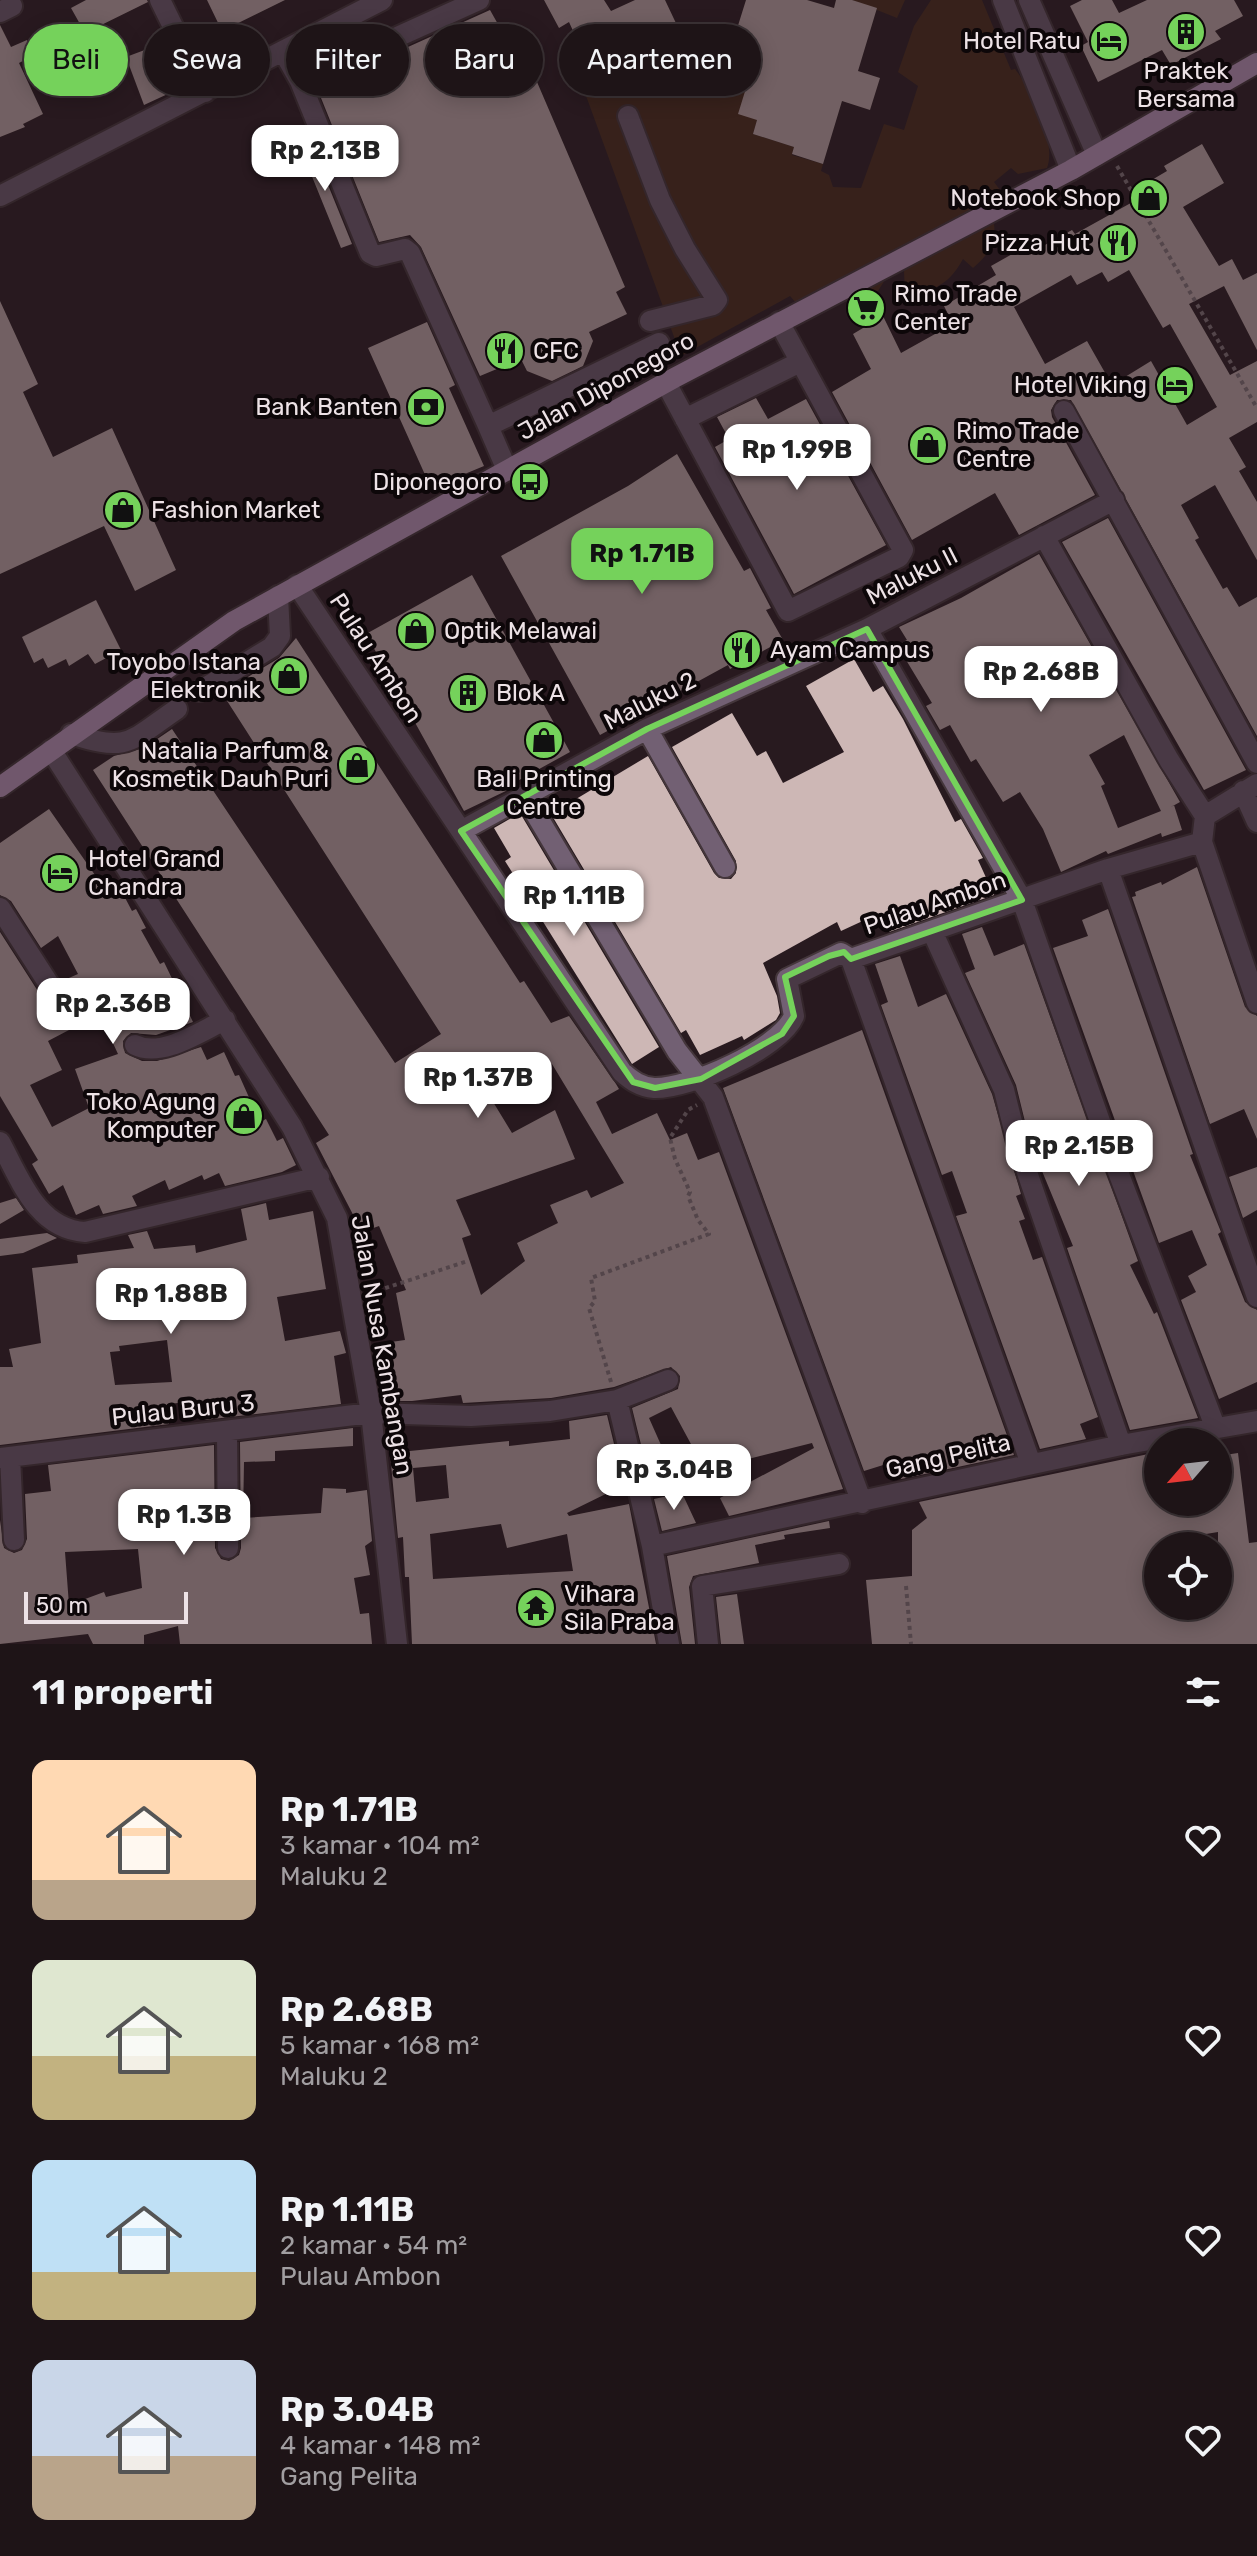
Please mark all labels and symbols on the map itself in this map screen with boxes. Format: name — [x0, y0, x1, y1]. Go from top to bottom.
building icon: Praktek Bersama — [1165, 11, 1207, 53]
hotel icon: Hotel Ratu — [1088, 20, 1130, 62]
place label: Hotel Ratu — [963, 27, 1081, 55]
place label: Praktek Bersama — [1137, 57, 1235, 113]
pin: Rp 2.13B — [242, 125, 408, 193]
shop icon: Notebook Shop — [1128, 177, 1170, 219]
place label: Notebook Shop — [950, 184, 1121, 212]
restaurant icon: Pizza Hut — [1097, 222, 1139, 264]
place label: Pizza Hut — [984, 229, 1090, 257]
place label: Rimo Trade Center — [894, 280, 1018, 336]
supermarket icon: Rimo Trade Center — [845, 287, 887, 329]
street label: Jalan Diponegoro — [513, 326, 699, 446]
restaurant icon: CFC — [484, 330, 526, 372]
place label: CFC — [533, 337, 579, 365]
hotel icon: Hotel Viking — [1154, 364, 1196, 406]
place label: Hotel Viking — [1014, 371, 1147, 399]
bank icon: Bank Banten — [405, 386, 447, 428]
place label: Bank Banten — [255, 393, 398, 421]
place label: Rimo Trade Centre — [956, 417, 1080, 473]
pin: Rp 1.99B — [714, 424, 880, 492]
shop icon: Rimo Trade Centre — [907, 424, 949, 466]
bus stop icon: Diponegoro — [509, 461, 551, 503]
place label: Diponegoro — [373, 468, 502, 496]
shop icon: Fashion Market — [102, 489, 144, 531]
place label: Fashion Market — [151, 496, 320, 524]
pin: Rp 1.71B — [559, 528, 725, 596]
street label: Maluku II — [862, 541, 962, 611]
street label: Pulau Ambon — [324, 588, 428, 728]
shop icon: Optik Melawai — [395, 610, 437, 652]
place label: Optik Melawai — [444, 617, 597, 645]
restaurant icon: Ayam Campus — [721, 629, 763, 671]
place label: Ayam Campus — [770, 636, 930, 664]
pin: Rp 2.68B — [958, 646, 1124, 714]
place label: Toyobo Istana Elektronik — [106, 648, 262, 704]
shop icon: Toyobo Istana Elektronik — [268, 655, 310, 697]
street label: Maluku 2 — [599, 666, 701, 736]
building icon: Blok A — [447, 672, 489, 714]
place label: Blok A — [496, 679, 565, 707]
shop icon: Bali Printing Centre — [523, 719, 565, 761]
place label: Natalia Parfum & Kosmetik Dauh Puri — [112, 737, 329, 793]
shop icon: Natalia Parfum & Kosmetik Dauh Puri — [336, 744, 378, 786]
place label: Bali Printing Centre — [476, 765, 612, 821]
place label: Hotel Grand Chandra — [88, 845, 221, 901]
hotel icon: Hotel Grand Chandra — [39, 852, 81, 894]
street label: Pulau Ambon — [860, 866, 1010, 940]
pin: Rp 1.11B — [491, 870, 657, 938]
pin: Rp 2.36B — [30, 978, 196, 1046]
pin: Rp 1.37B — [395, 1052, 561, 1120]
place label: Toko Agung Komputer — [86, 1088, 216, 1144]
shop icon: Toko Agung Komputer — [223, 1095, 265, 1137]
pin: Rp 2.15B — [996, 1120, 1162, 1188]
street label: Jalan Nusa Kambangan — [345, 1213, 419, 1477]
pin: Rp 1.88B — [88, 1268, 254, 1336]
street label: Pulau Buru 3 — [110, 1389, 256, 1431]
street label: Gang Pelita — [883, 1428, 1013, 1484]
north arrow — [1144, 1428, 1232, 1516]
pin: Rp 3.04B — [591, 1444, 757, 1512]
pin: Rp 1.3B — [110, 1489, 258, 1557]
place label: Vihara Sila Praba — [564, 1580, 675, 1636]
temple icon: Vihara Sila Praba — [515, 1587, 557, 1629]
scale bar — [24, 1588, 188, 1624]

